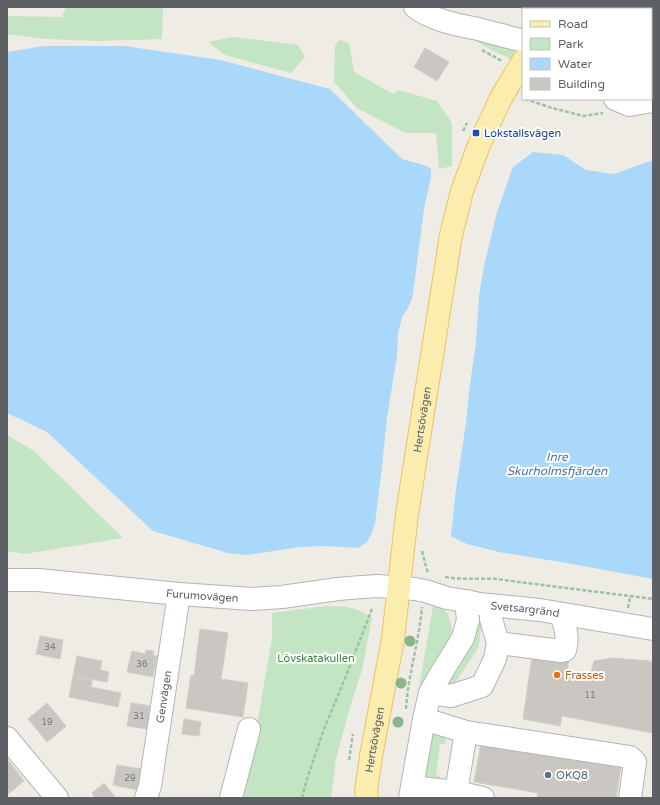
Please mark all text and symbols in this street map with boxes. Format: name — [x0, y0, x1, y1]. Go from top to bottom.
legend — [522, 8, 652, 100]
text: Road — [558, 17, 588, 31]
text: Park — [558, 37, 584, 51]
text: Water — [558, 57, 593, 71]
text: Building — [558, 77, 605, 91]
place label: Lokstallsvägen — [484, 127, 561, 140]
marker: Lokstallsvägen — [471, 128, 481, 138]
street label: Hertsövägen — [411, 386, 434, 453]
water label: Inre Skurholmsfjärden — [507, 450, 608, 478]
street label: Furumovägen — [165, 587, 239, 605]
street label: Svetsargränd — [490, 599, 560, 620]
house number: 34 — [44, 642, 56, 653]
park label: Lövskatakullen — [277, 652, 355, 665]
house number: 36 — [136, 659, 148, 670]
place label: Frasses — [565, 669, 604, 682]
street label: Genvägen — [154, 670, 174, 724]
marker: Frasses — [552, 670, 562, 680]
house number: 11 — [584, 690, 596, 701]
street label: Hertsövägen — [363, 706, 387, 774]
house number: 31 — [133, 711, 145, 722]
house number: 19 — [41, 717, 53, 728]
place label: OKQ8 — [556, 769, 588, 782]
marker: OKQ8 — [543, 770, 553, 780]
house number: 29 — [124, 773, 136, 784]

